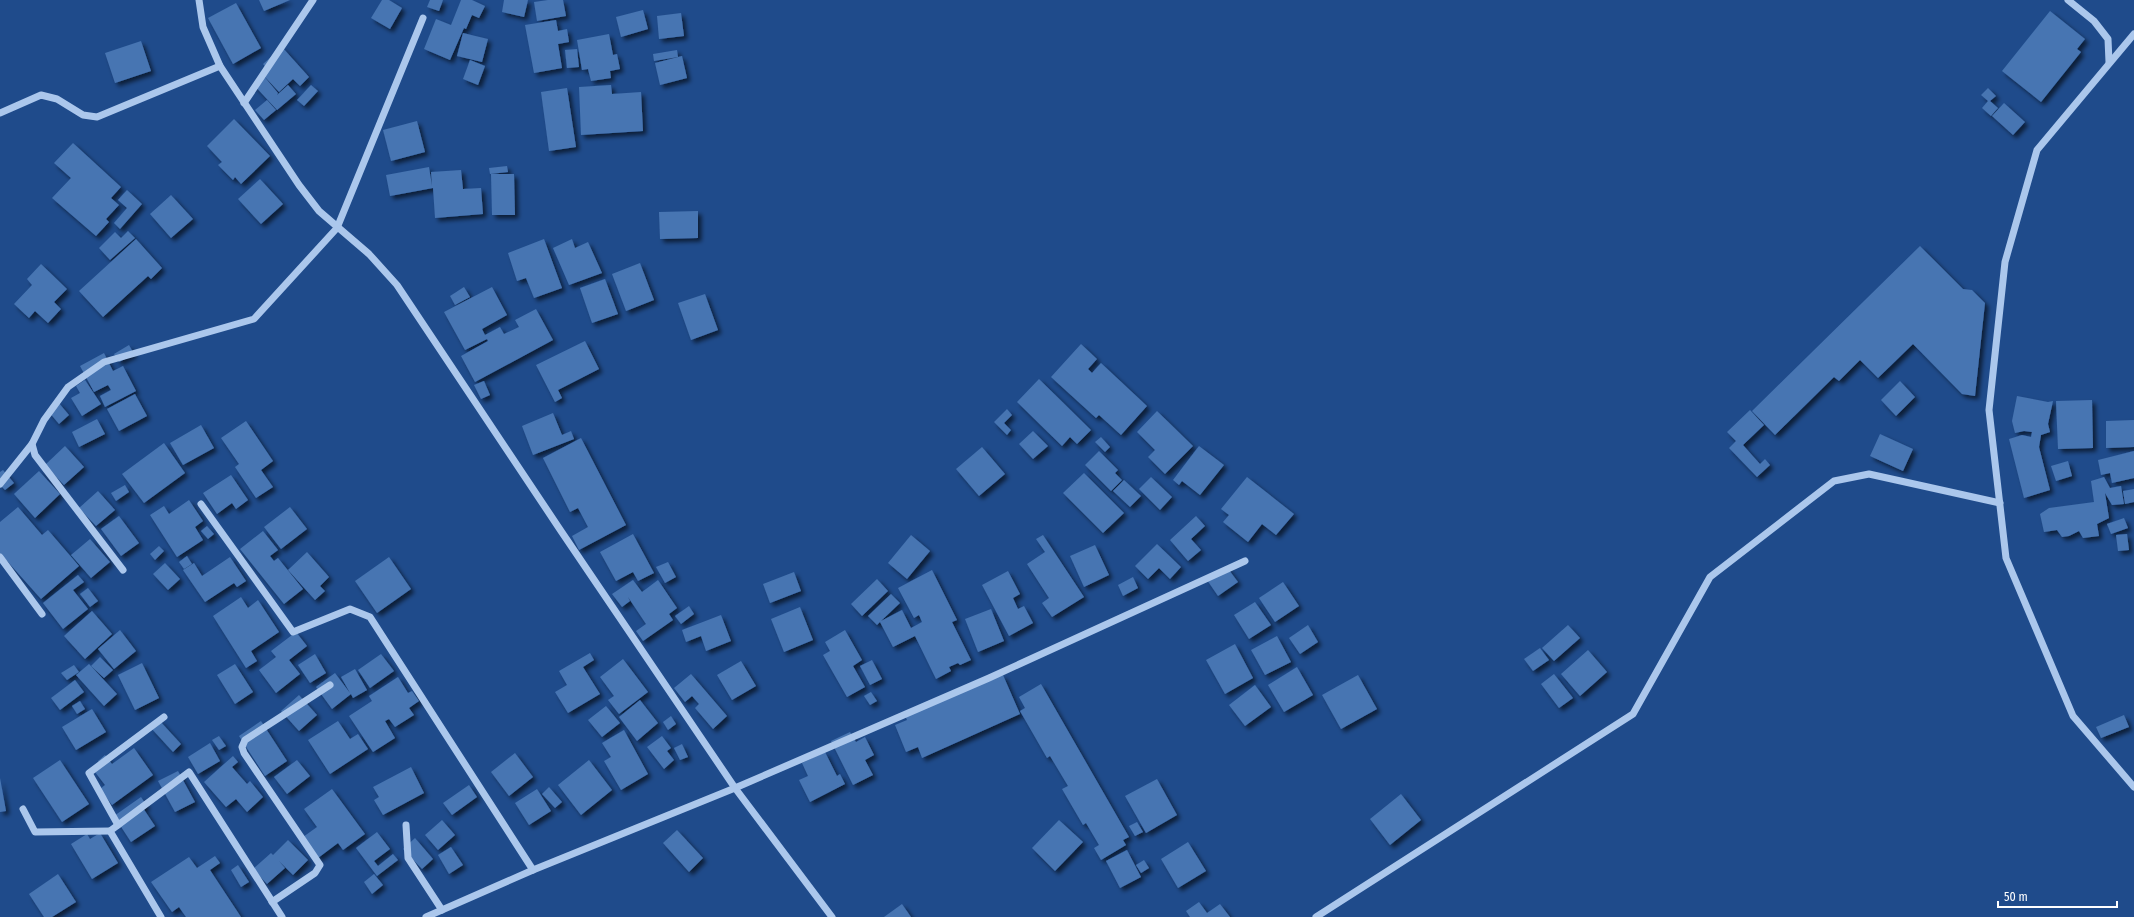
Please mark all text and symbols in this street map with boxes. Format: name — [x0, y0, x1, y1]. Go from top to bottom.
scale bar — [1998, 883, 2117, 909]
text: 50 m — [2004, 890, 2028, 904]

